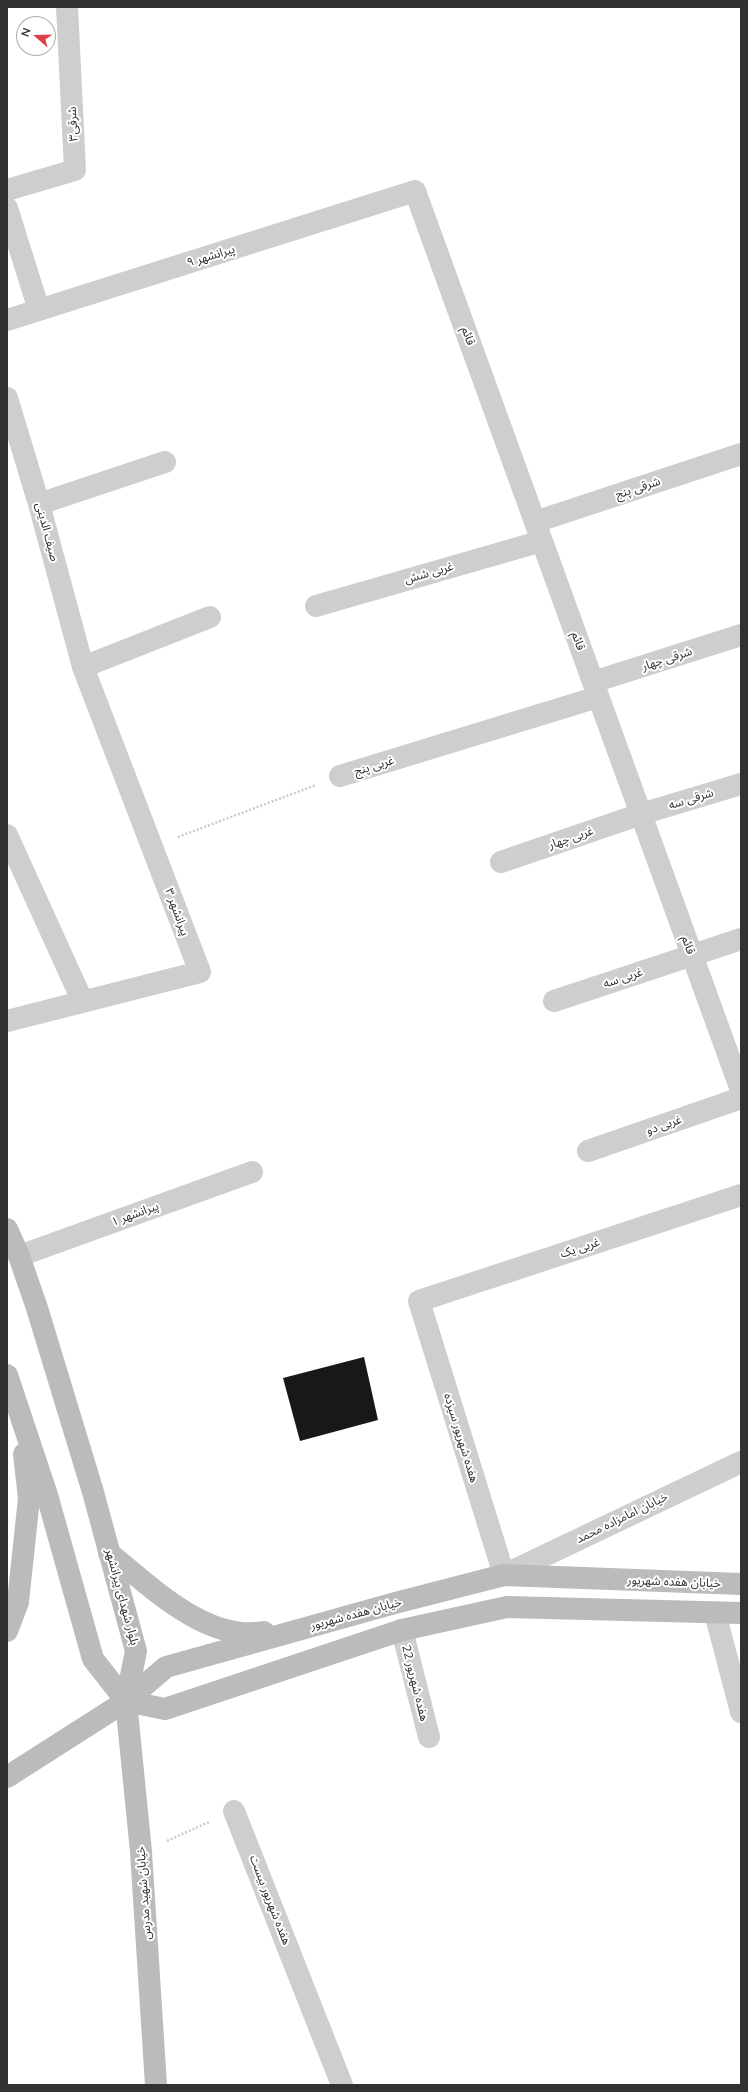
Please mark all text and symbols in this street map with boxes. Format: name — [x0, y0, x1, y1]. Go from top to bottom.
north arrow — [16, 16, 56, 56]
text: N — [18, 26, 34, 39]
street label: شرقی۳ — [65, 106, 81, 142]
street label: پیرانشهر ۹ — [185, 242, 237, 270]
street label: قائم — [458, 325, 478, 347]
street label: شرقی پنج — [614, 474, 662, 502]
street label: صیف الدینی — [32, 501, 62, 563]
street label: غربی شش — [403, 559, 455, 587]
street label: قائم — [568, 630, 588, 652]
street label: شرقی چهار — [640, 644, 694, 674]
street label: غربی پنج — [352, 753, 396, 779]
street label: شرقی سه — [667, 785, 715, 813]
street label: غربی چهار — [547, 824, 595, 852]
street label: پیرانشهر ۳ — [162, 886, 192, 938]
street label: قائم — [678, 934, 698, 956]
street label: غربی سه — [601, 965, 645, 991]
street label: غربی دو — [644, 1112, 684, 1138]
street label: پیرانشهر ۱ — [109, 1199, 161, 1229]
street label: غربی یک — [558, 1235, 602, 1261]
street label: هفده شهریور سیزده — [441, 1392, 481, 1484]
street label: خیابان امامزاده محمد — [574, 1490, 670, 1546]
street label: بلوار شهدای پیرانشهر — [102, 1547, 142, 1647]
street label: خیابان هفده شهریور — [627, 1573, 721, 1591]
street label: خیابان هفده شهریور — [309, 1595, 403, 1633]
street label: هفده شهریور 22 — [399, 1643, 431, 1723]
street label: خیابان شهید مدرس — [134, 1846, 154, 1940]
street label: هفده شهریور بیست — [246, 1853, 294, 1947]

